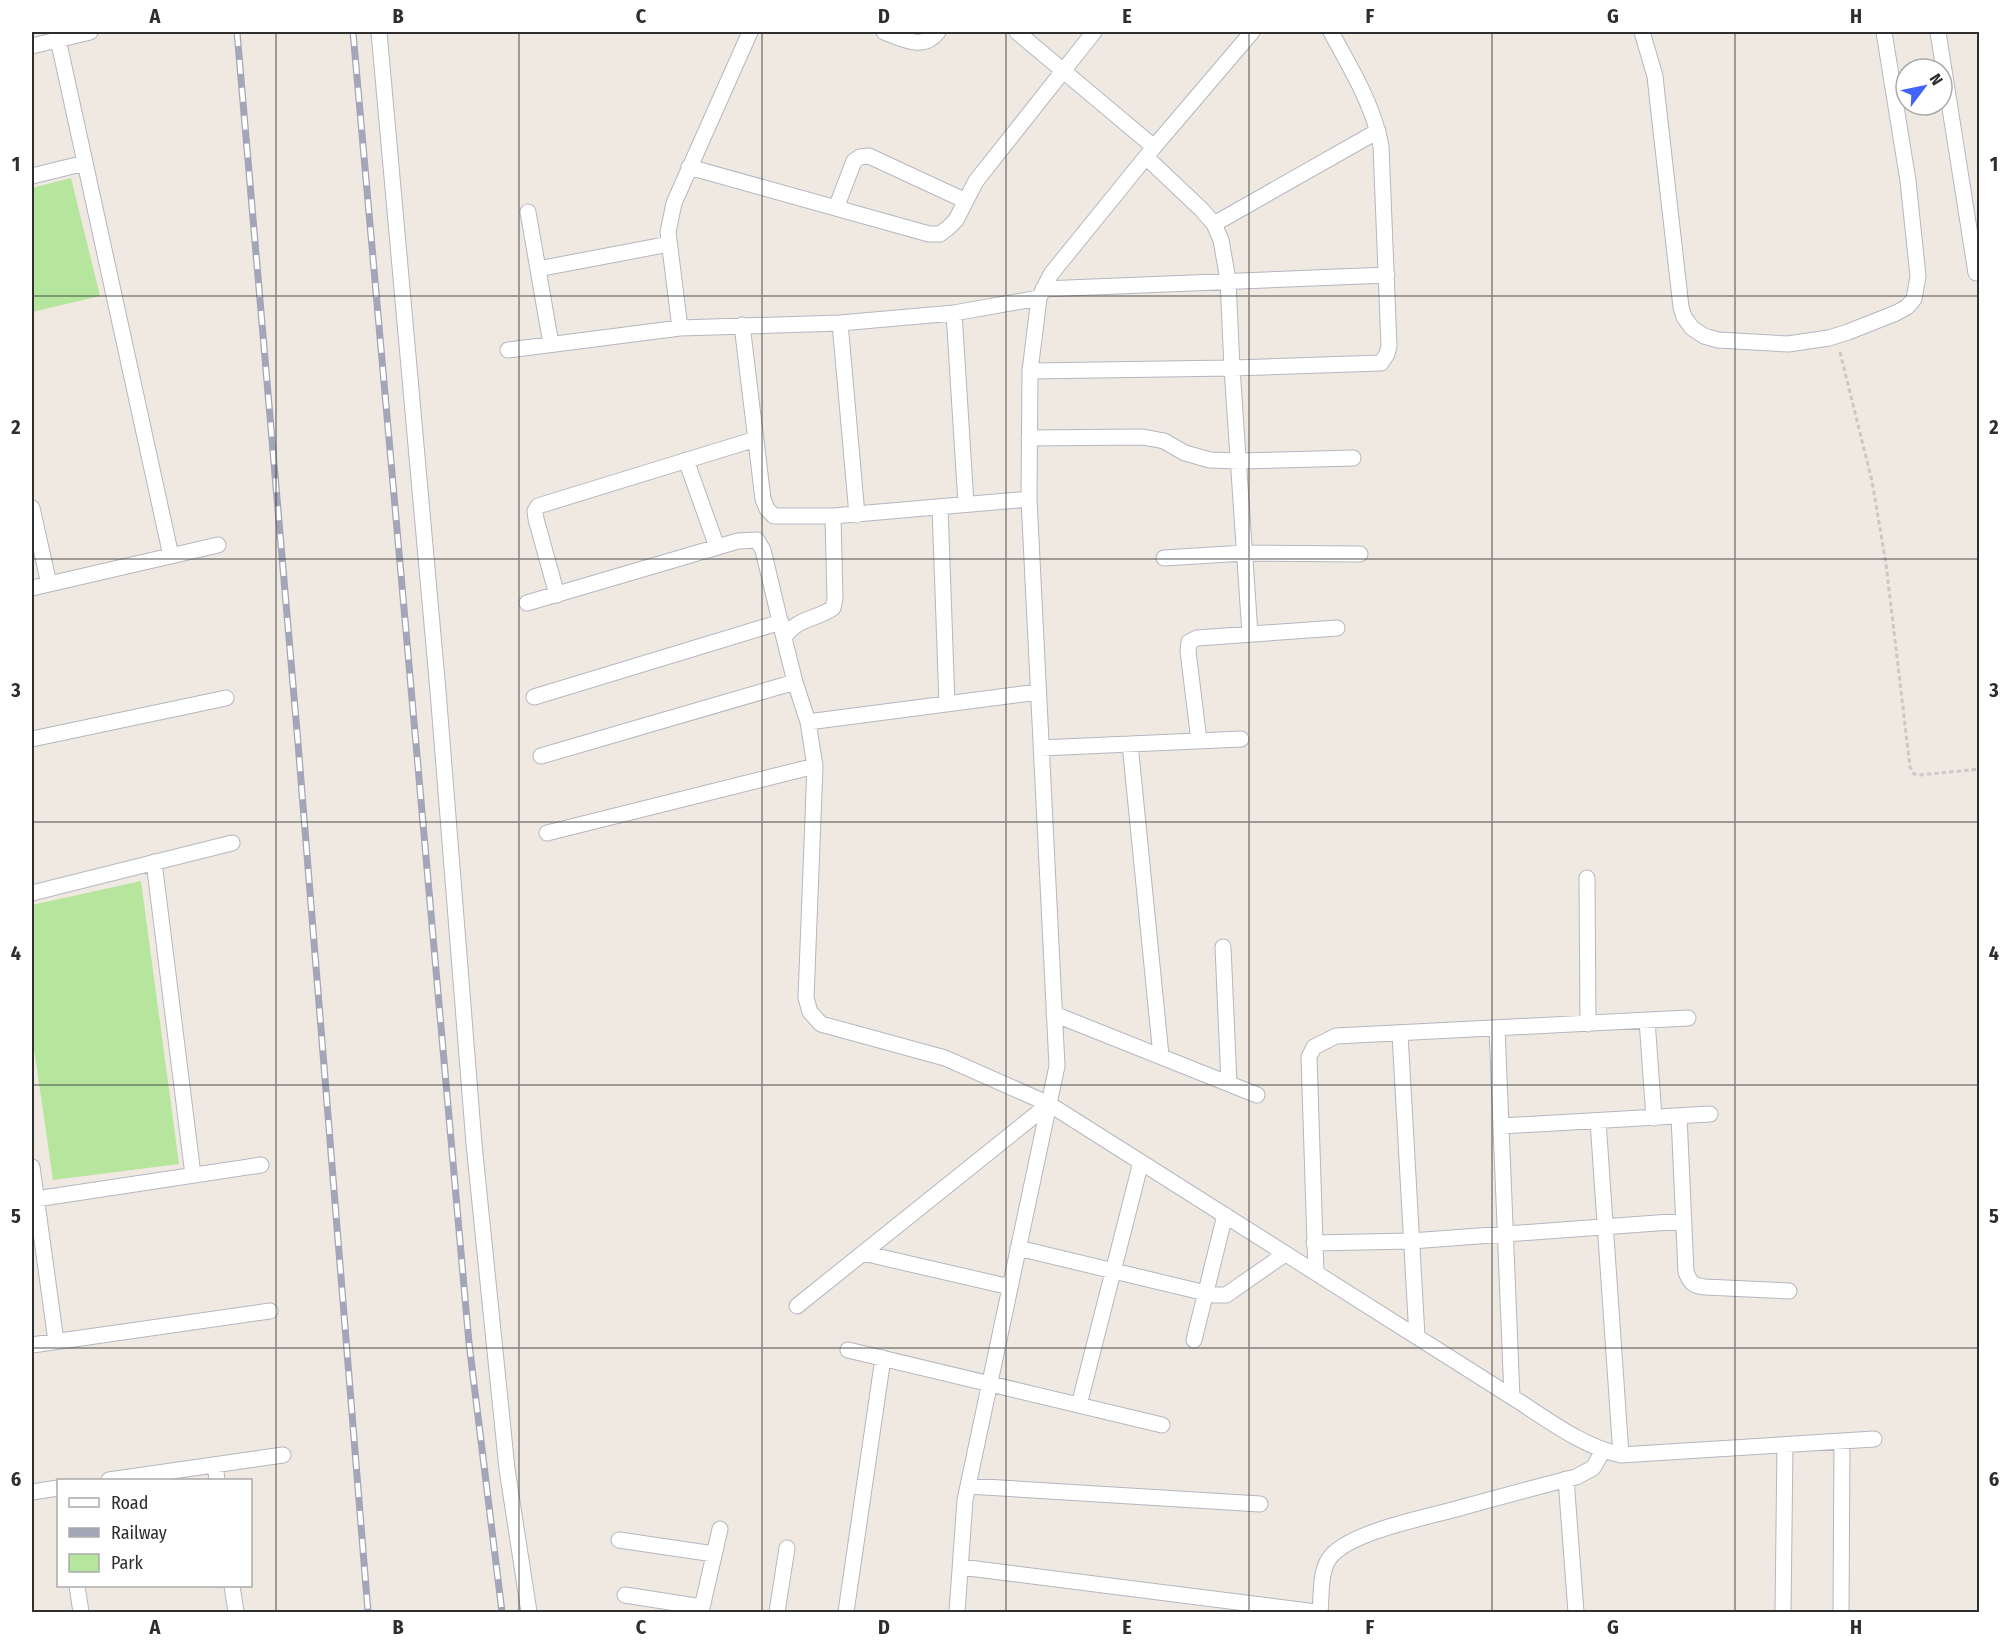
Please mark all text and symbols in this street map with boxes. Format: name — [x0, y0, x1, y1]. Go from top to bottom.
text: A — [149, 4, 162, 28]
text: B — [392, 4, 404, 28]
text: C — [636, 4, 647, 28]
text: D — [878, 4, 890, 28]
text: E — [1122, 4, 1132, 28]
text: F — [1366, 4, 1375, 28]
text: G — [1607, 4, 1619, 28]
text: H — [1850, 4, 1862, 28]
north arrow — [1894, 57, 1954, 117]
text: N — [1926, 70, 1947, 88]
text: 1 — [12, 152, 20, 176]
text: 1 — [1990, 152, 1998, 176]
text: 2 — [10, 415, 21, 439]
text: 2 — [1988, 415, 1999, 439]
text: 3 — [10, 678, 21, 702]
text: 3 — [1988, 678, 1999, 702]
text: 4 — [11, 941, 21, 965]
text: 4 — [1989, 941, 1999, 965]
text: 5 — [11, 1204, 21, 1228]
text: 5 — [1989, 1204, 1999, 1228]
text: 6 — [11, 1467, 21, 1491]
text: 6 — [1989, 1467, 1999, 1491]
legend — [57, 1479, 252, 1587]
text: Road — [111, 1492, 148, 1514]
text: Railway — [111, 1522, 167, 1544]
text: Park — [111, 1552, 144, 1574]
text: A — [149, 1615, 162, 1639]
text: B — [392, 1615, 404, 1639]
text: C — [636, 1615, 647, 1639]
text: D — [878, 1615, 890, 1639]
text: E — [1122, 1615, 1132, 1639]
text: F — [1366, 1615, 1375, 1639]
text: G — [1607, 1615, 1619, 1639]
text: H — [1850, 1615, 1862, 1639]

